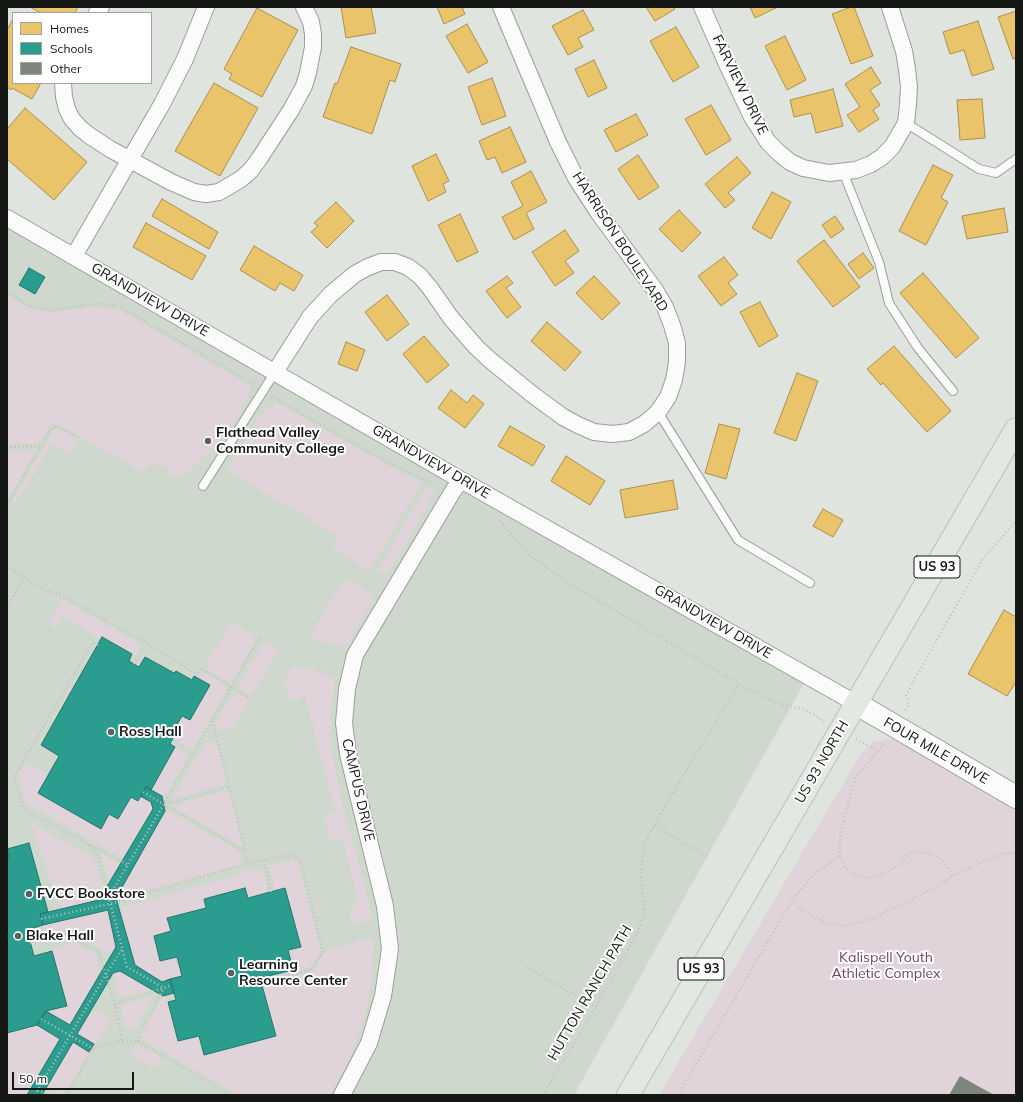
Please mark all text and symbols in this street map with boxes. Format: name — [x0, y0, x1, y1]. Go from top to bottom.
legend — [12, 12, 152, 84]
text: Homes — [50, 21, 89, 36]
street label: FARVIEW DRIVE — [708, 32, 772, 138]
text: Schools — [50, 41, 93, 56]
text: Other — [50, 61, 81, 76]
street label: HARRISON BOULEVARD — [568, 169, 672, 315]
street label: GRANDVIEW DRIVE — [88, 259, 212, 341]
street label: GRANDVIEW DRIVE — [369, 421, 493, 503]
place label: Flathead Valley Community College — [216, 425, 345, 458]
marker: Flathead Valley Community College — [203, 436, 213, 446]
road number: US 93 — [914, 556, 960, 578]
street label: GRANDVIEW DRIVE — [651, 581, 775, 663]
street label: FOUR MILE DRIVE — [880, 714, 992, 788]
street label: US 93 NORTH — [791, 718, 853, 806]
place label: Ross Hall — [119, 724, 182, 740]
marker: Ross Hall — [106, 727, 116, 737]
street label: CAMPUS DRIVE — [338, 737, 378, 843]
place label: FVCC Bookstore — [37, 886, 145, 902]
marker: FVCC Bookstore — [24, 889, 34, 899]
street label: HUTTON RANCH PATH — [544, 923, 636, 1063]
place label: Blake Hall — [26, 928, 94, 944]
marker: Blake Hall — [13, 931, 23, 941]
park label: Kalispell Youth Athletic Complex — [831, 950, 941, 982]
place label: Learning Resource Center — [239, 957, 347, 990]
road number: US 93 — [678, 958, 724, 980]
marker: Learning Resource Center — [226, 968, 236, 978]
scale bar — [14, 1064, 136, 1090]
text: 50 m — [19, 1071, 47, 1086]

